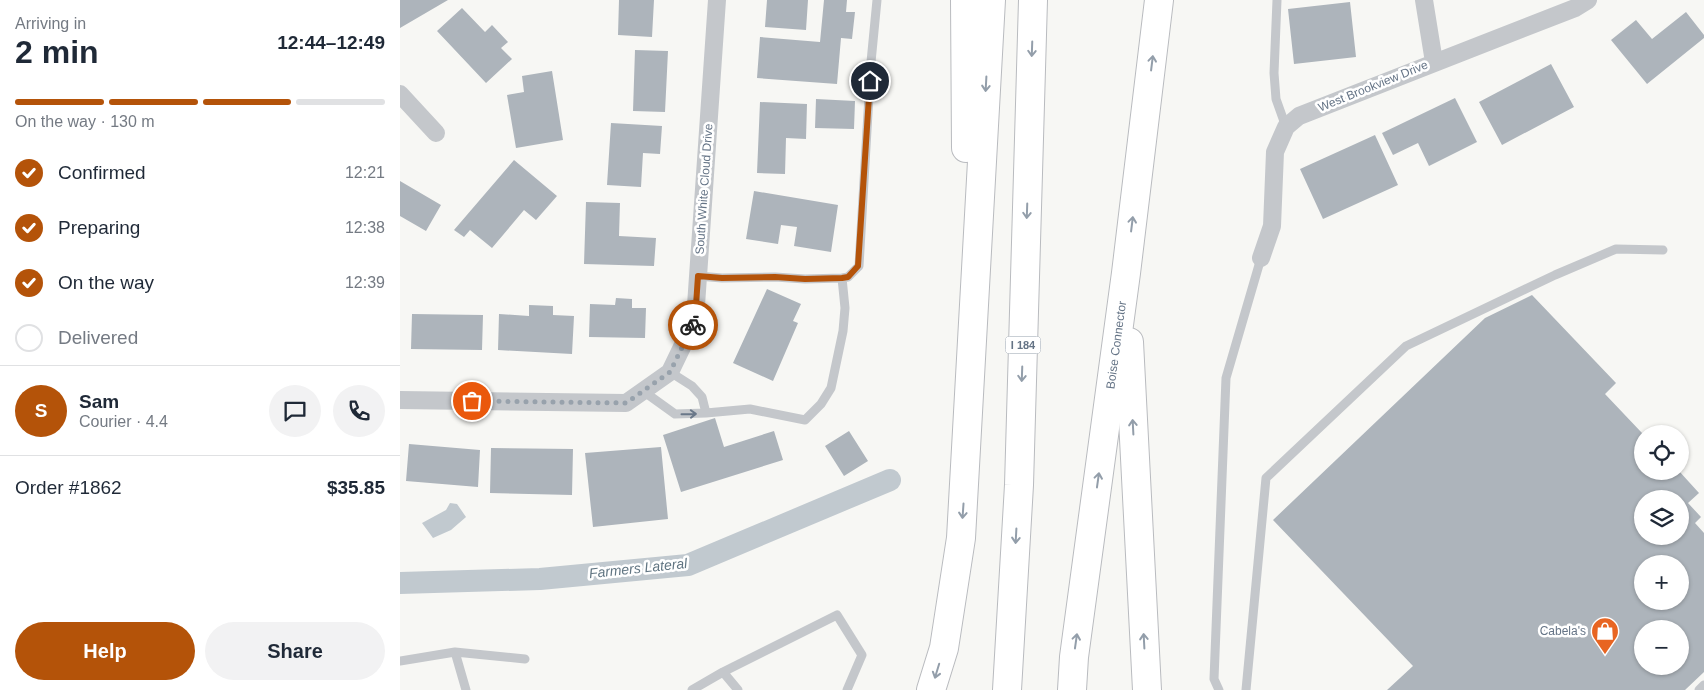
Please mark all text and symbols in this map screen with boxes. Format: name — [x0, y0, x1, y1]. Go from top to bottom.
text: Arriving in — [15, 15, 86, 32]
text: 12:44–12:49 — [277, 32, 385, 53]
text: 2 min — [15, 34, 99, 70]
one-way arrow — [1027, 40, 1036, 56]
one-way arrow — [1147, 55, 1157, 71]
street label: West Brookview Drive — [1316, 57, 1430, 114]
pin — [849, 60, 891, 102]
icon: home — [856, 67, 884, 95]
one-way arrow — [982, 75, 991, 91]
text: On the way · 130 m — [15, 113, 155, 130]
street label: South White Cloud Drive — [692, 123, 716, 255]
icon: check — [15, 159, 43, 187]
text: Confirmed — [58, 162, 146, 183]
text: 12:21 — [345, 164, 385, 181]
one-way arrow — [1022, 202, 1032, 219]
icon: check — [15, 214, 43, 242]
text: Preparing — [58, 217, 140, 238]
one-way arrow — [1127, 217, 1137, 233]
text: 12:38 — [345, 219, 385, 236]
icon: check — [15, 269, 43, 297]
text: On the way — [58, 272, 154, 293]
text: 12:39 — [345, 274, 385, 291]
courier — [668, 300, 718, 350]
street label: Boise Connector — [1103, 300, 1129, 390]
icon: bike — [679, 311, 707, 339]
text: Delivered — [58, 327, 138, 348]
road number: I 184 — [1006, 336, 1040, 354]
one-way arrow — [1017, 365, 1027, 381]
pin — [451, 380, 493, 422]
button: chat — [269, 385, 321, 437]
button: phone — [333, 385, 385, 437]
icon: bag — [458, 387, 486, 415]
text: Sam — [79, 391, 119, 412]
text: S — [35, 400, 47, 421]
one-way arrow — [680, 409, 696, 418]
text: Courier · 4.4 — [79, 413, 168, 430]
one-way arrow — [1129, 419, 1138, 435]
map controls — [1634, 425, 1689, 675]
button: locate — [1634, 425, 1689, 480]
one-way arrow — [1093, 473, 1103, 489]
text: Order #1862 — [15, 477, 122, 498]
text: $35.85 — [327, 477, 385, 498]
button: layers — [1634, 490, 1689, 545]
one-way arrow — [958, 503, 968, 519]
one-way arrow — [1011, 528, 1020, 544]
water label: Farmers Lateral — [588, 555, 689, 581]
button: + — [1634, 555, 1689, 610]
shop icon: Cabela's — [1590, 616, 1620, 655]
button: − — [1634, 620, 1689, 675]
button: Help — [15, 622, 195, 680]
button: Share — [205, 622, 385, 680]
place label: Cabela's — [1540, 624, 1586, 638]
one-way arrow — [1071, 634, 1081, 650]
one-way arrow — [1139, 634, 1148, 650]
one-way arrow — [931, 662, 941, 678]

